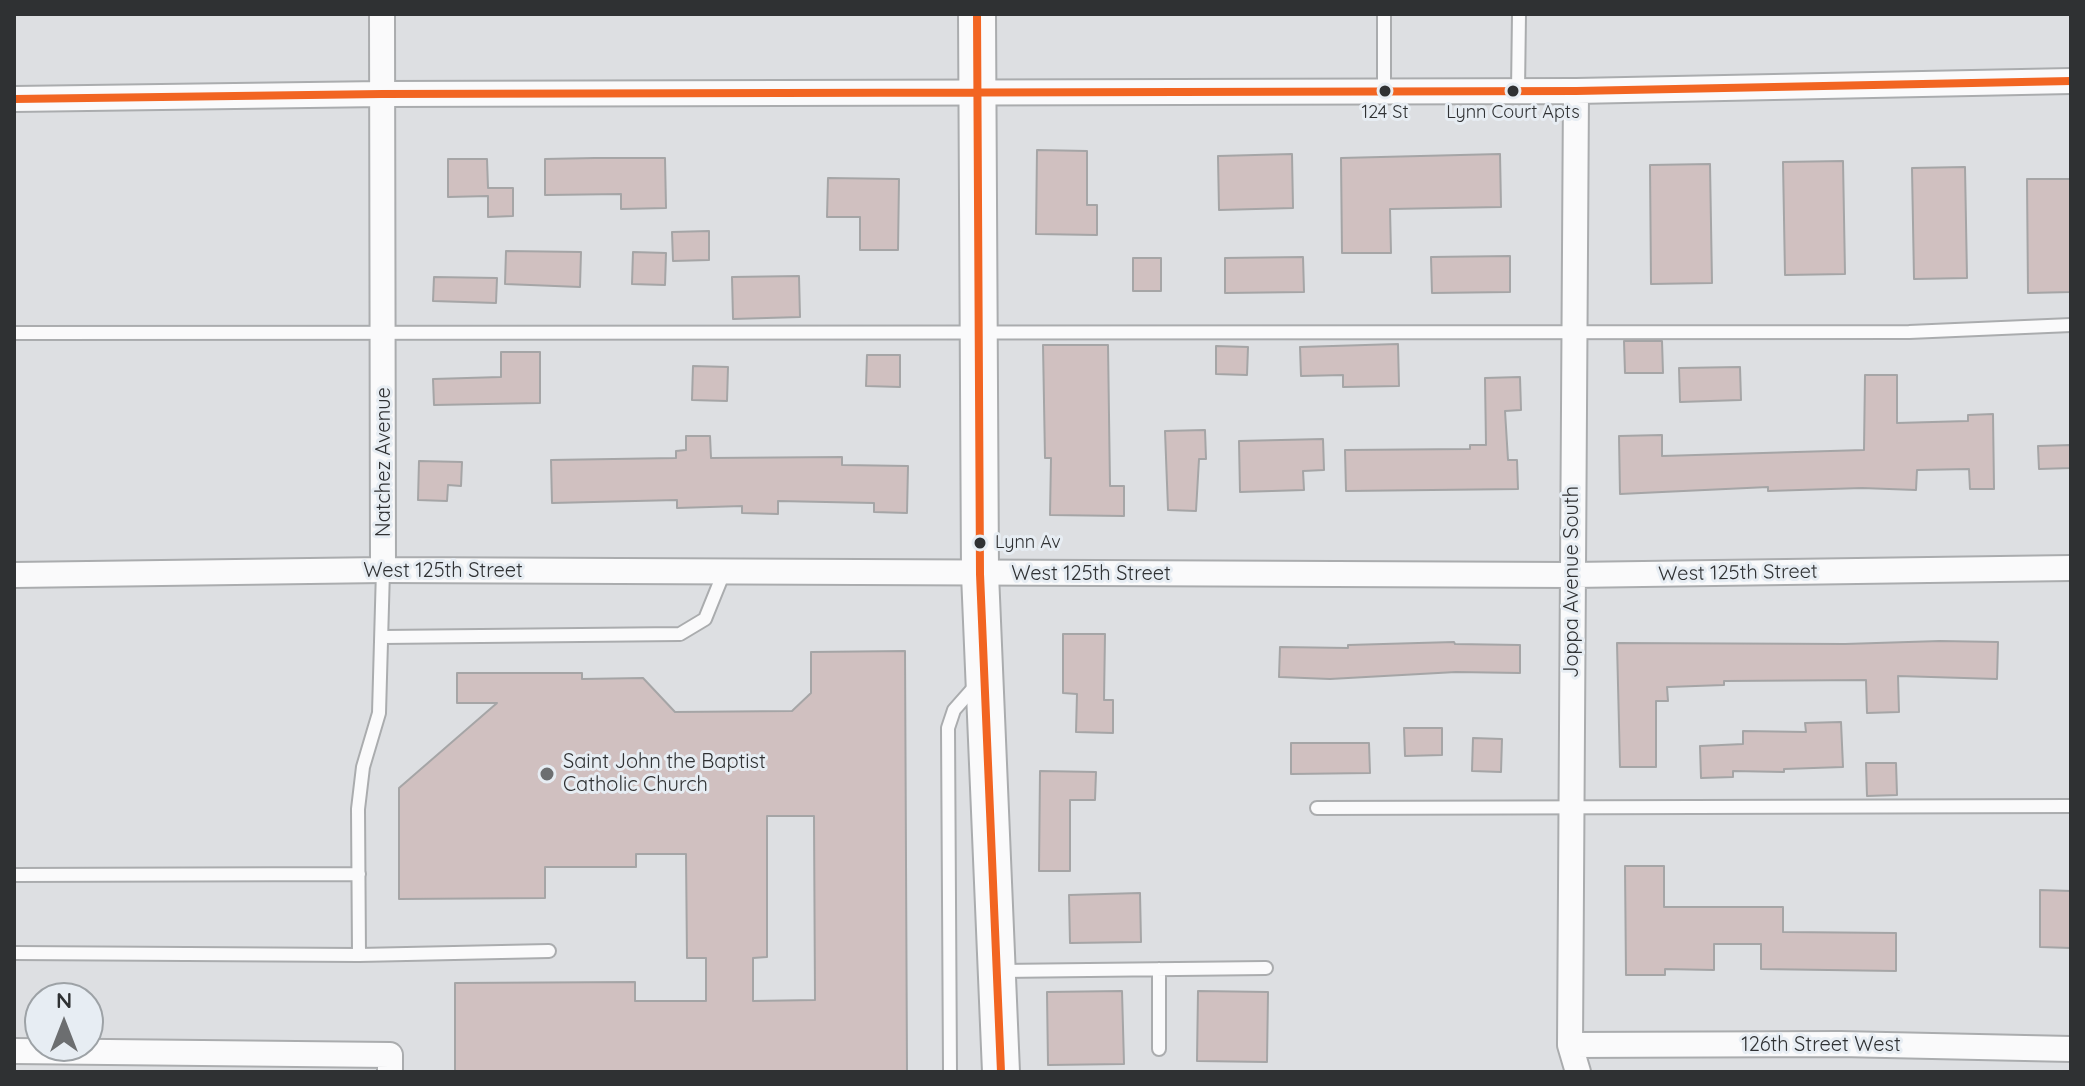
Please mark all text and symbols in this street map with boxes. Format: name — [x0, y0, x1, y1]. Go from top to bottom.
marker: 124 St — [1377, 83, 1393, 99]
marker: Lynn Court Apts — [1505, 83, 1521, 99]
place label: 124 St — [1362, 102, 1408, 124]
place label: Lynn Court Apts — [1446, 102, 1580, 124]
street label: Natchez Avenue — [372, 387, 396, 537]
street label: Joppa Avenue South — [1560, 486, 1584, 678]
place label: Lynn Av — [995, 532, 1061, 554]
marker: Lynn Av — [972, 535, 988, 551]
street label: West 125th Street — [363, 559, 523, 583]
street label: West 125th Street — [1658, 560, 1818, 586]
street label: West 125th Street — [1011, 562, 1171, 586]
place label: Saint John the Baptist Catholic Church — [563, 750, 766, 797]
marker: Saint John the Baptist Catholic Church — [538, 765, 556, 783]
north arrow — [24, 982, 104, 1062]
text: N — [56, 986, 72, 1014]
street label: 126th Street West — [1741, 1033, 1901, 1057]

